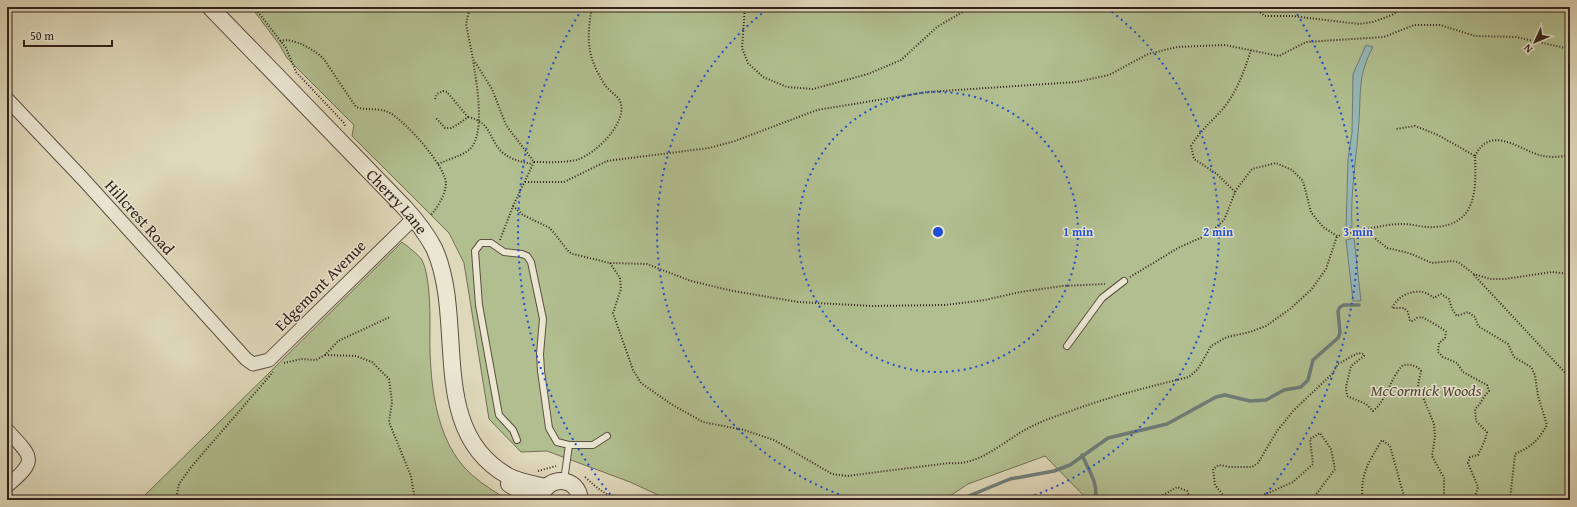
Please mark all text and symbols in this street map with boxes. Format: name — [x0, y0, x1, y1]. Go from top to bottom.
scale bar — [24, 22, 112, 48]
north arrow — [1515, 22, 1555, 62]
text: 50 m — [30, 27, 54, 44]
text: N — [1519, 40, 1536, 57]
street label: Cherry Lane — [361, 163, 434, 239]
street label: Hillcrest Road — [100, 174, 181, 260]
text: 1 min — [1063, 223, 1093, 240]
text: 2 min — [1203, 223, 1233, 240]
text: 3 min — [1343, 223, 1373, 240]
centre of rings — [931, 225, 945, 239]
street label: Edgemont Avenue — [269, 234, 371, 336]
park label: McCormick Woods — [1371, 378, 1482, 402]

